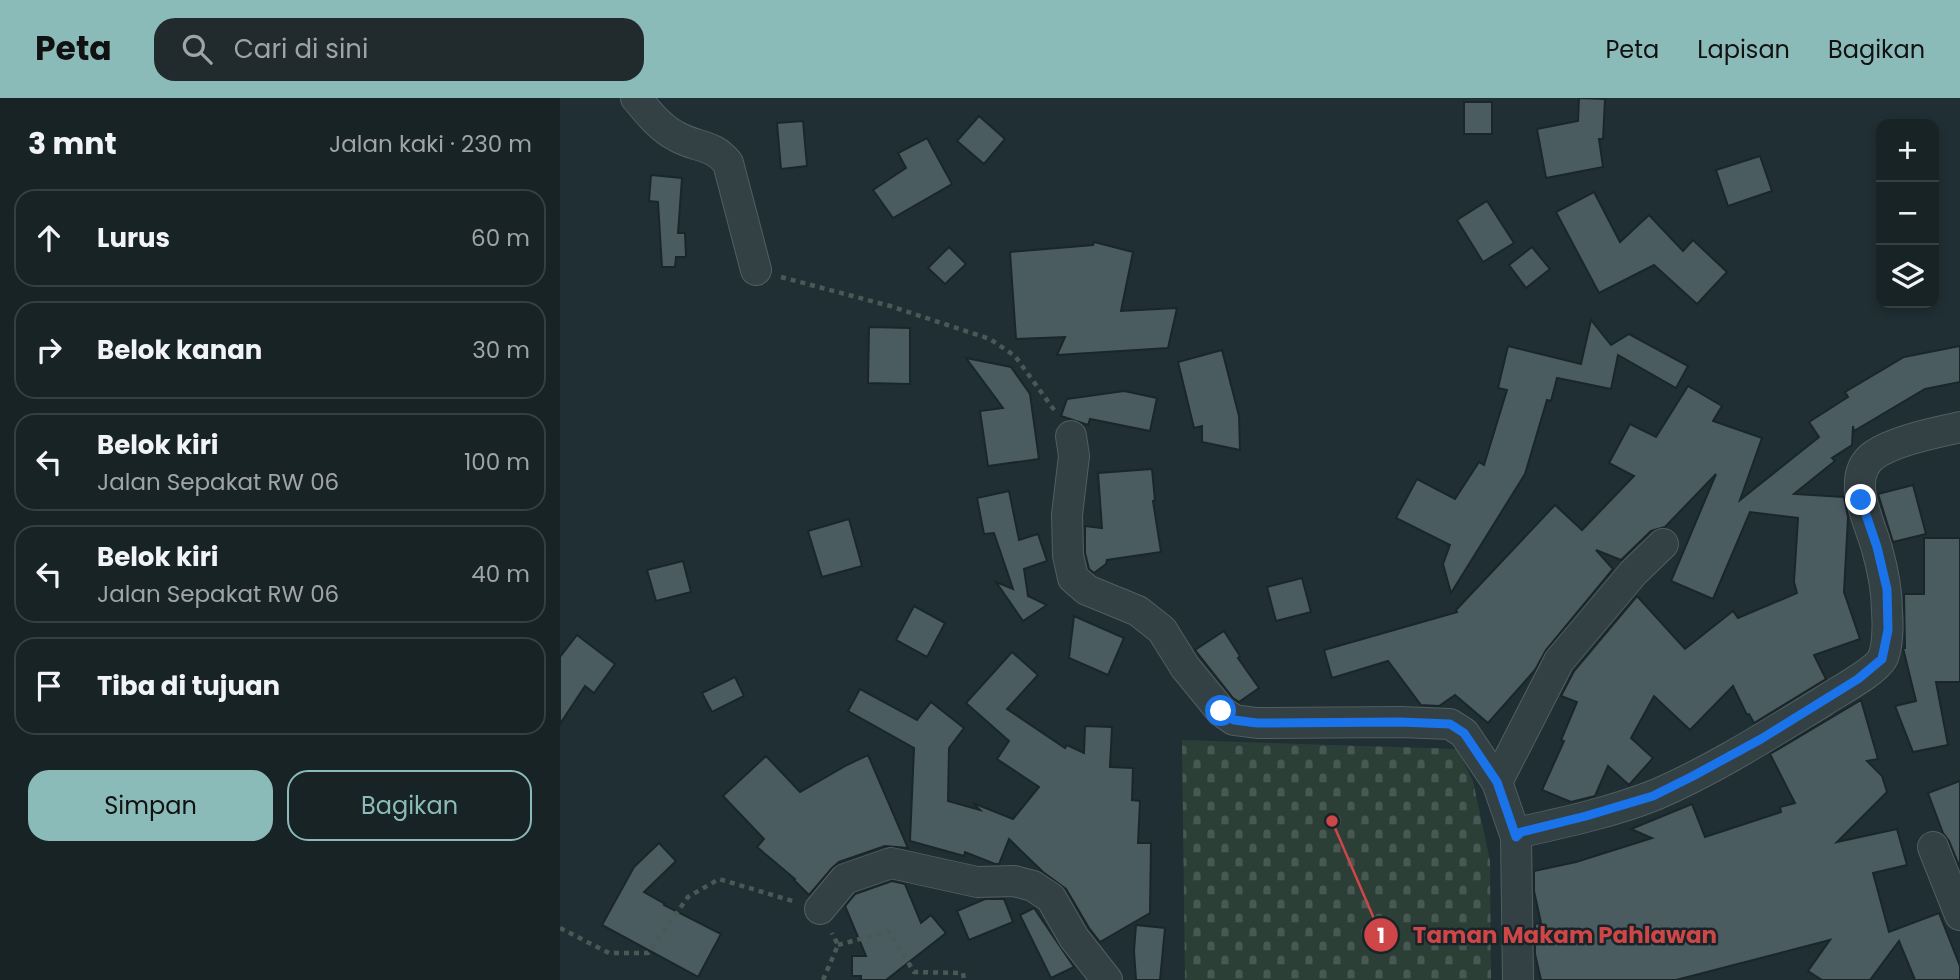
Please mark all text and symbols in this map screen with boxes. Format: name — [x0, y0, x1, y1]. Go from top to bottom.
search box — [154, 18, 644, 81]
text: Peta — [35, 25, 112, 72]
icon: search — [178, 30, 216, 68]
text: Cari di sini — [234, 31, 368, 67]
text: Peta — [1605, 33, 1659, 66]
text: Lapisan — [1697, 33, 1790, 66]
text: Bagikan — [1828, 33, 1925, 66]
map controls — [1876, 119, 1939, 308]
button: + — [1876, 119, 1939, 182]
text: 3 mnt — [28, 122, 117, 165]
text: Jalan kaki · 230 m — [329, 128, 532, 160]
button: − — [1876, 182, 1939, 245]
icon: ahead — [30, 219, 68, 257]
text: Lurus — [97, 220, 170, 256]
text: 60 m — [471, 222, 530, 254]
button: layers — [1876, 245, 1939, 308]
icon: right — [30, 331, 68, 369]
text: Belok kanan — [97, 332, 262, 368]
text: 30 m — [472, 334, 530, 366]
text: Belok kiri — [97, 427, 219, 463]
icon: left — [30, 443, 68, 481]
text: 100 m — [464, 446, 530, 478]
text: Jalan Sepakat RW 06 — [97, 466, 339, 498]
route end — [1845, 484, 1876, 515]
text: Belok kiri — [97, 539, 219, 575]
icon: left — [30, 555, 68, 593]
text: 40 m — [471, 558, 530, 590]
text: Jalan Sepakat RW 06 — [97, 578, 339, 610]
icon: arrive — [30, 667, 68, 705]
text: Tiba di tujuan — [97, 668, 280, 704]
route start — [1205, 695, 1236, 726]
button: Simpan — [28, 770, 273, 841]
button: Bagikan — [287, 770, 532, 841]
callout: Taman Makam Pahlawan — [1363, 913, 1731, 957]
text: Taman Makam Pahlawan — [1413, 919, 1717, 951]
text: 1 — [1377, 921, 1385, 950]

